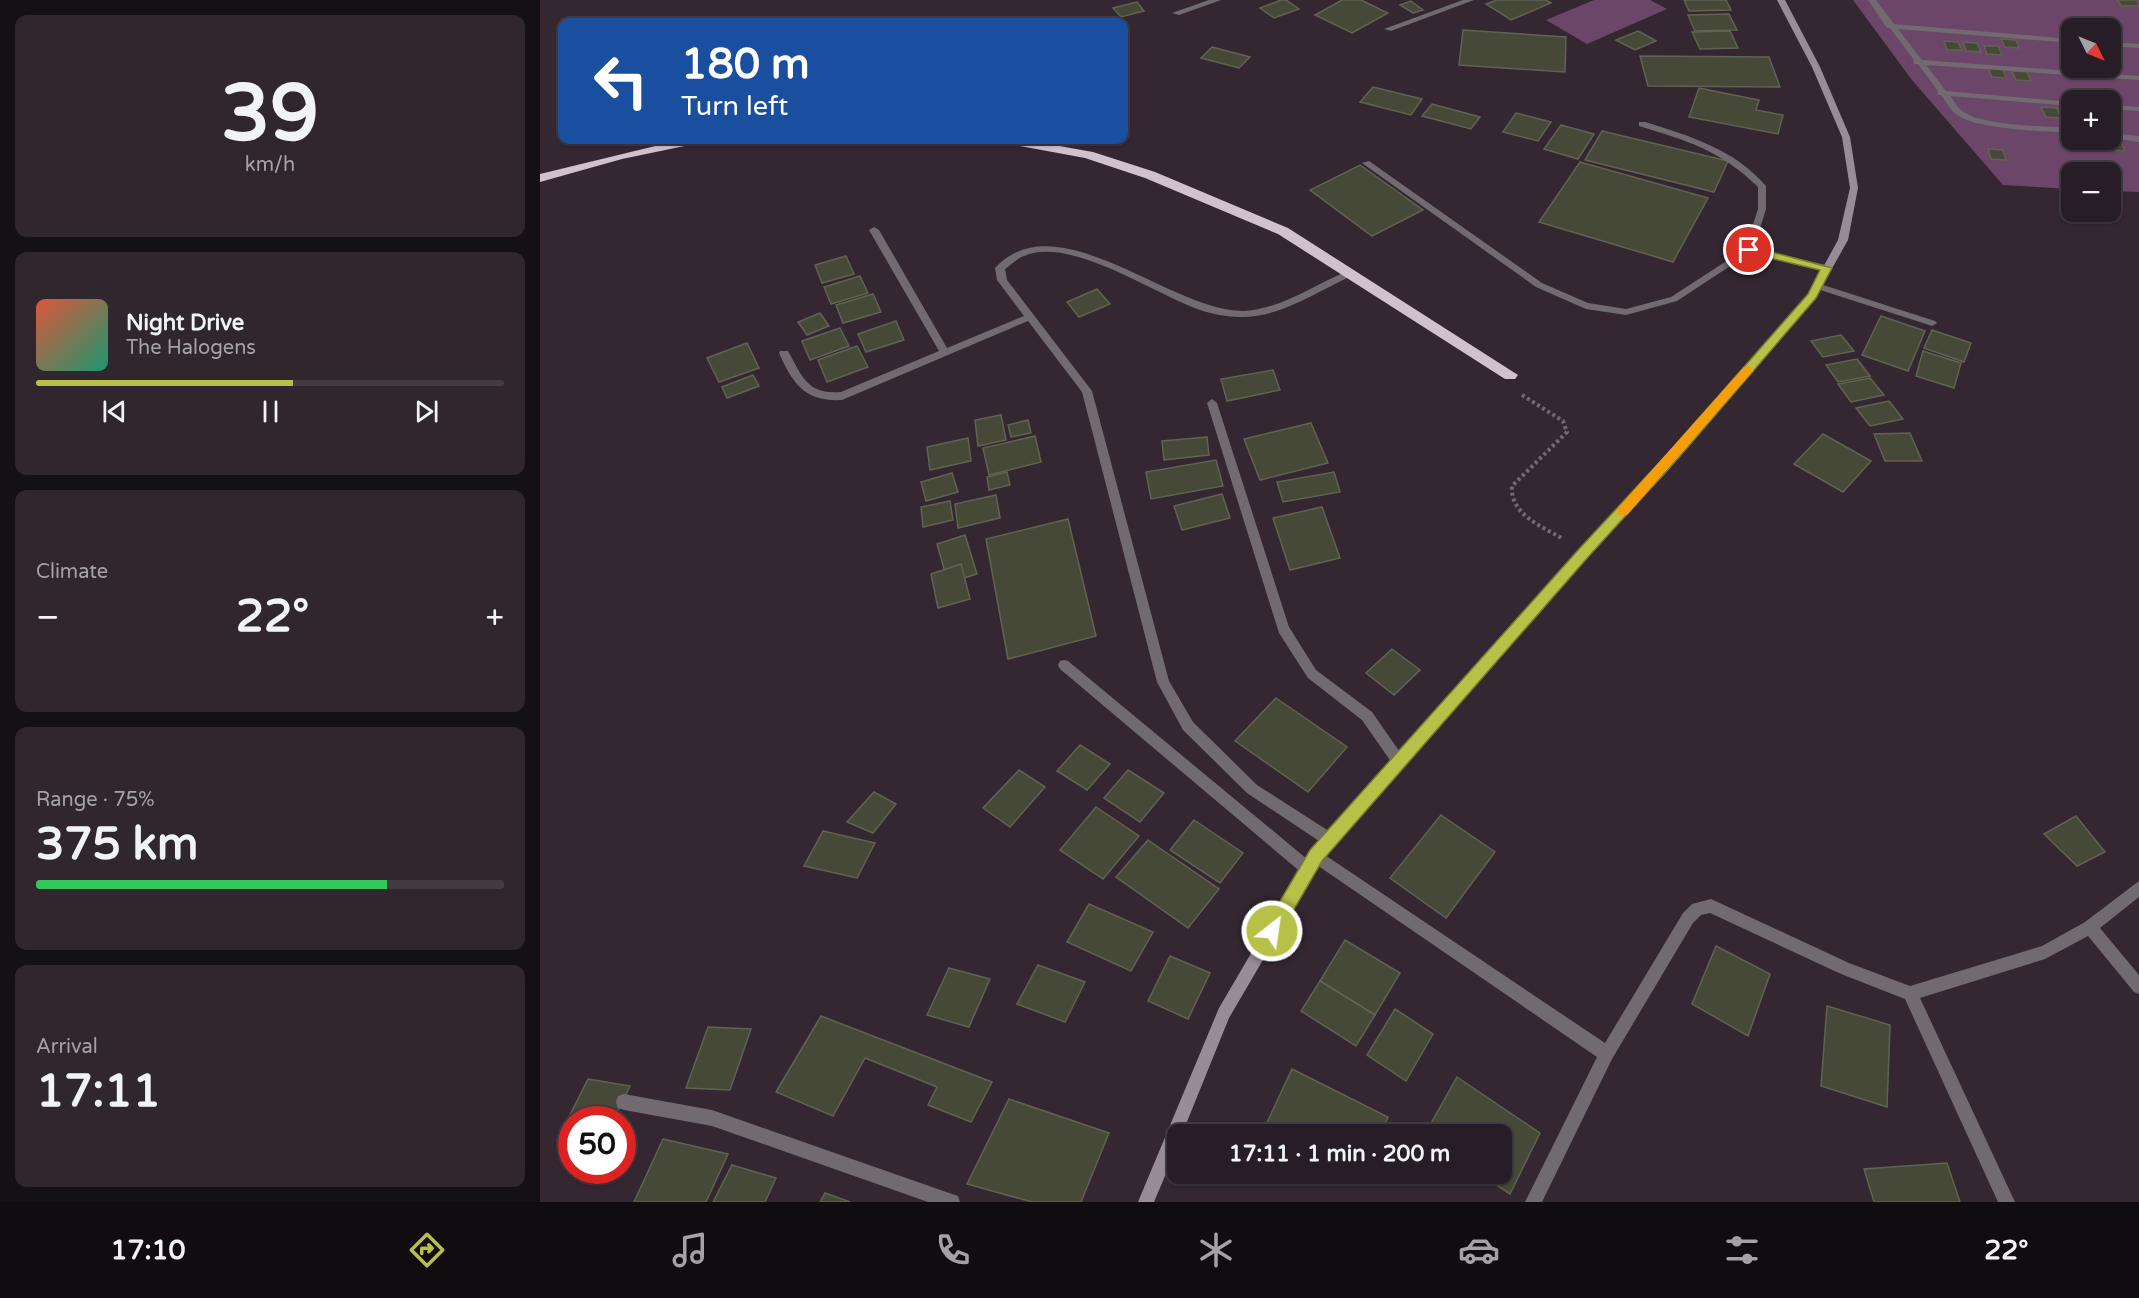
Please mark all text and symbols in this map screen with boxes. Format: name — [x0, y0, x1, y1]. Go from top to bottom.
north arrow — [2061, 18, 2121, 78]
map controls — [2061, 18, 2121, 222]
text: 180 m — [681, 39, 810, 90]
icon: left — [582, 42, 660, 120]
text: 39 — [221, 67, 319, 161]
text: Turn left — [681, 90, 788, 123]
button: + — [2061, 90, 2121, 150]
text: km/h — [245, 153, 295, 177]
button: − — [2061, 162, 2121, 222]
pin — [1723, 224, 1774, 275]
icon: arrive — [1732, 233, 1765, 266]
text: Night Drive — [126, 310, 244, 336]
text: The Halogens — [126, 336, 256, 360]
icon: previous — [98, 395, 131, 428]
icon: pause — [254, 395, 287, 428]
icon: next — [410, 395, 443, 428]
text: Climate — [36, 560, 108, 584]
text: 22° — [236, 590, 309, 644]
text: − — [36, 598, 60, 637]
text: + — [485, 598, 504, 637]
text: Range · 75% — [36, 788, 155, 812]
text: 375 km — [36, 818, 198, 872]
position arrow — [1240, 899, 1304, 963]
text: Arrival — [36, 1035, 98, 1059]
text: 17:11 — [36, 1065, 161, 1119]
speed limit sign: 50 — [558, 1106, 636, 1184]
text: 17:11 · 1 min · 200 m — [1229, 1141, 1450, 1167]
icon: directions — [406, 1229, 448, 1271]
icon: music — [669, 1229, 711, 1271]
icon: phone — [932, 1229, 974, 1271]
icon: climate — [1195, 1229, 1237, 1271]
icon: car — [1458, 1229, 1500, 1271]
icon: filters — [1721, 1229, 1763, 1271]
text: 17:10 — [111, 1234, 185, 1267]
text: 22° — [1984, 1234, 2028, 1267]

